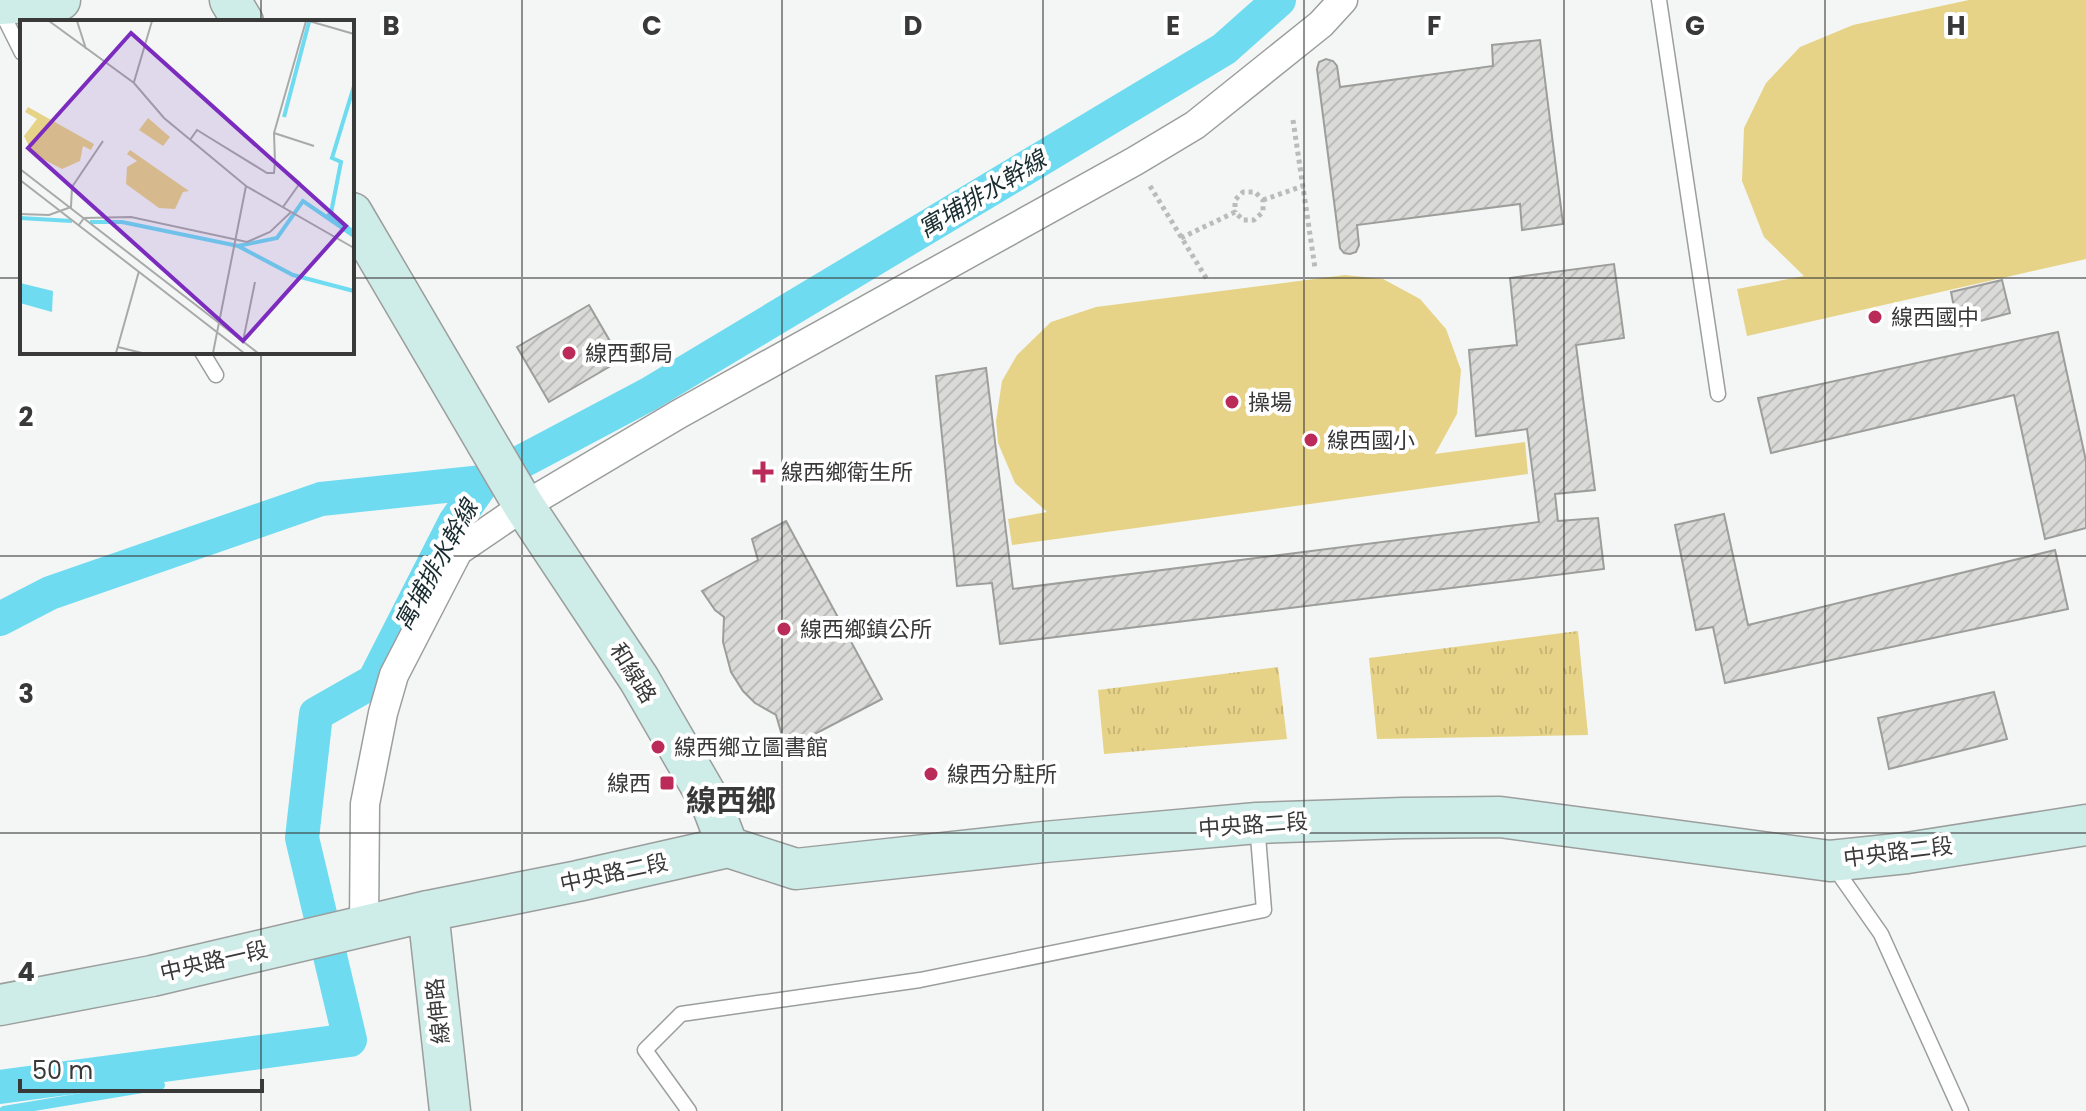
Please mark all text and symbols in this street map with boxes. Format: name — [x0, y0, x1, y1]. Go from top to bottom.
text: B — [382, 8, 400, 44]
text: C — [642, 8, 662, 44]
text: D — [904, 8, 923, 44]
text: E — [1166, 8, 1180, 44]
text: F — [1427, 8, 1441, 44]
text: G — [1685, 8, 1705, 44]
text: H — [1946, 8, 1966, 44]
inset map — [20, 20, 354, 354]
water label: 寓埔排水幹線 — [912, 141, 1055, 245]
place label: 線西國中 — [1891, 302, 1979, 333]
marker: 線西國中 — [1866, 308, 1884, 326]
place label: 線西郵局 — [585, 338, 673, 369]
marker: 線西郵局 — [560, 344, 578, 362]
place label: 操場 — [1248, 387, 1292, 418]
marker: 操場 — [1223, 393, 1241, 411]
text: 2 — [19, 399, 34, 435]
place label: 線西國小 — [1327, 425, 1415, 456]
marker: 線西國小 — [1302, 431, 1320, 449]
place label: 線西鄉衛生所 — [781, 457, 913, 488]
marker: 線西鄉衛生所 — [752, 461, 774, 483]
water label: 寓埔排水幹線 — [387, 491, 487, 636]
place label: 線西鄉鎮公所 — [800, 614, 932, 645]
marker: 線西鄉鎮公所 — [775, 620, 793, 638]
street label: 和線路 — [602, 637, 664, 709]
text: 3 — [18, 676, 34, 712]
place label: 線西鄉立圖書館 — [674, 732, 828, 763]
marker: 線西鄉立圖書館 — [649, 738, 667, 756]
place label: 線西分駐所 — [947, 759, 1057, 790]
marker: 線西分駐所 — [922, 765, 940, 783]
place label: 線西 — [607, 768, 651, 799]
marker: 線西 — [658, 774, 676, 792]
district label: 線西鄉 — [686, 779, 776, 822]
street label: 中央路二段 — [1197, 806, 1309, 844]
street label: 中央路二段 — [1842, 830, 1954, 874]
street label: 中央路二段 — [557, 846, 671, 900]
street label: 中央路一段 — [157, 934, 271, 988]
text: 4 — [17, 954, 35, 990]
street label: 線伸路 — [419, 977, 457, 1045]
scale bar — [20, 1043, 262, 1093]
text: 50 m — [32, 1054, 93, 1087]

